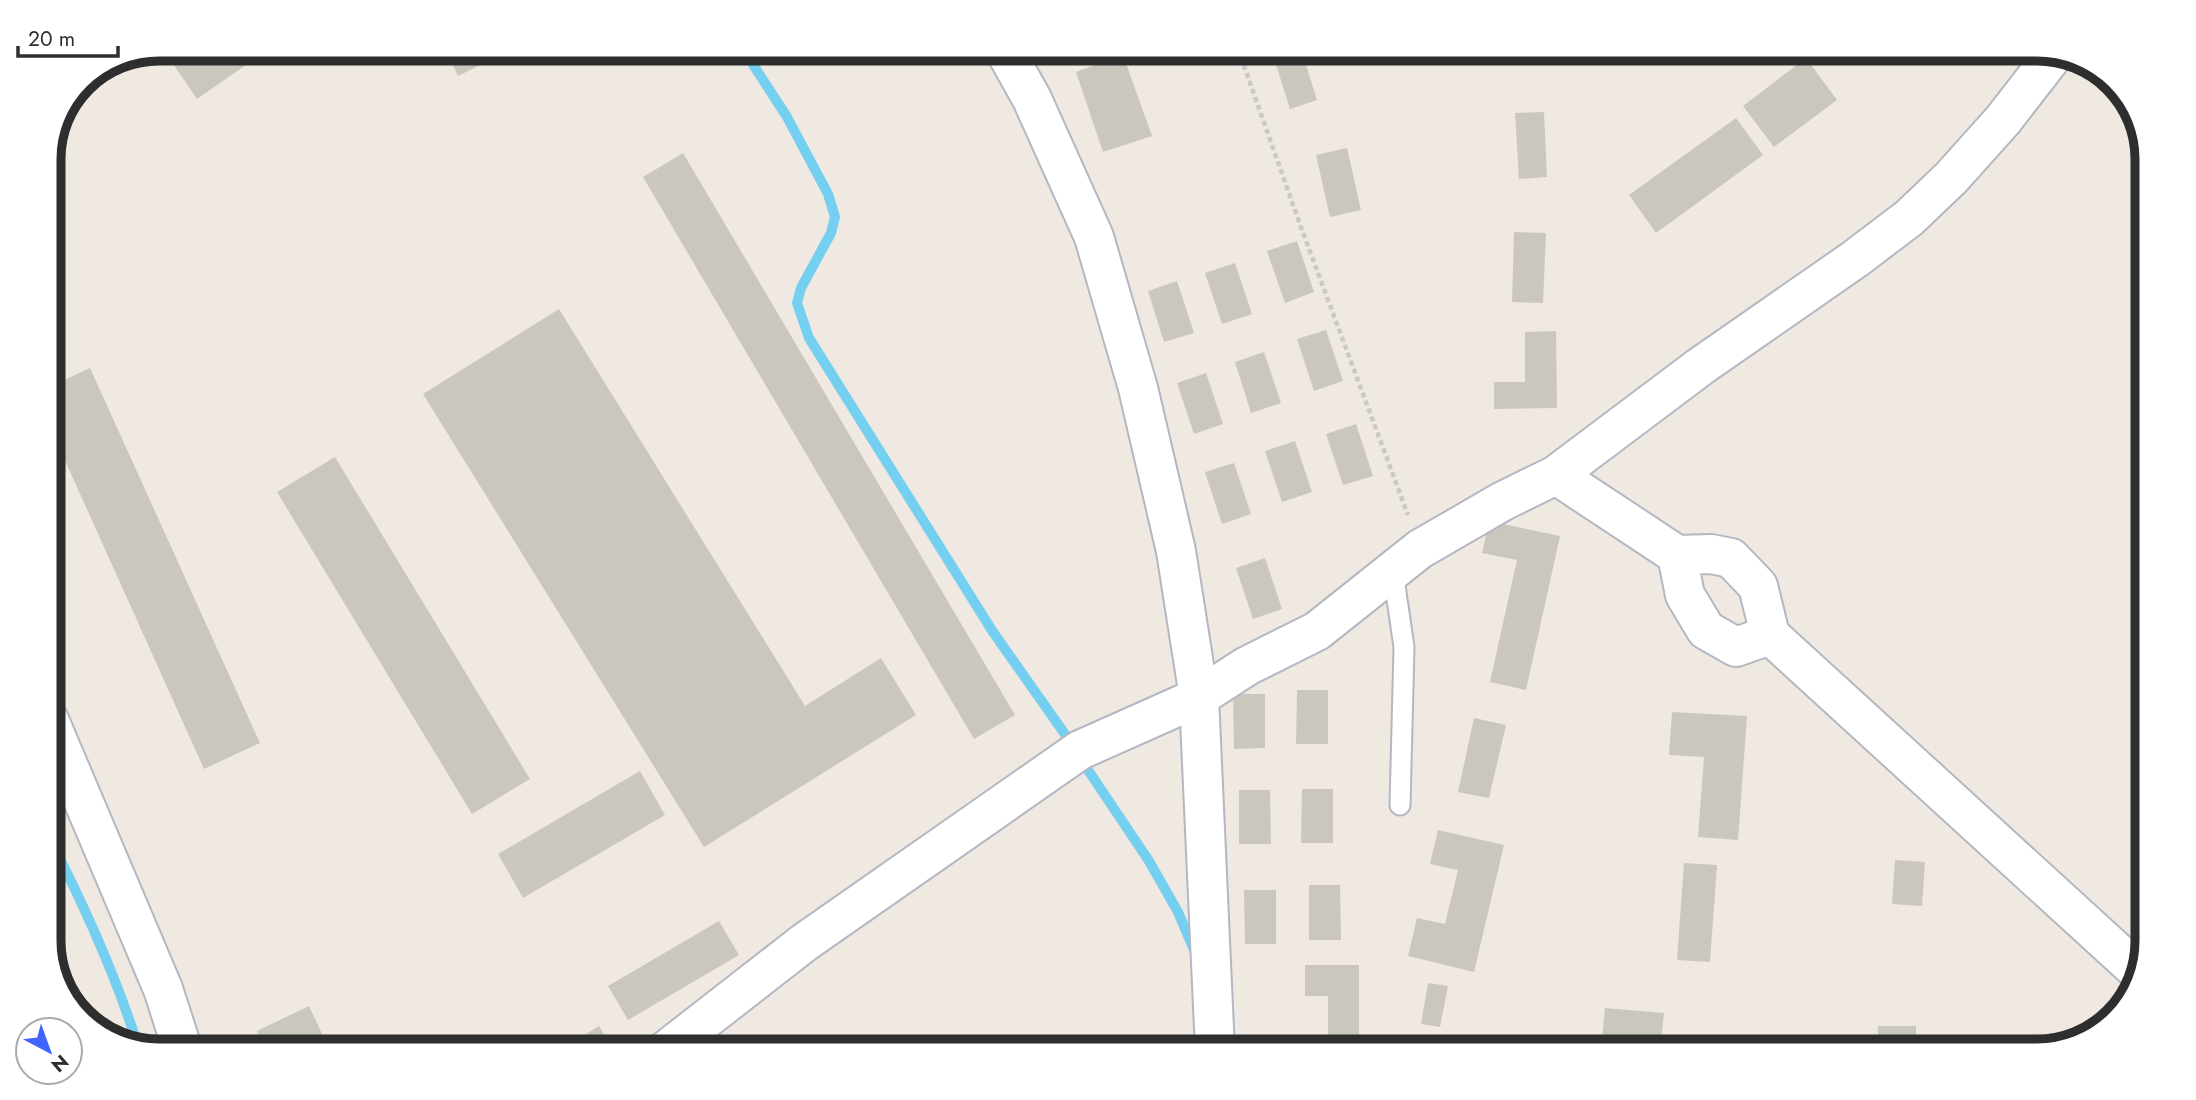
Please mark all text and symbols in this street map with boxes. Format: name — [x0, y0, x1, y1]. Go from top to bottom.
scale bar — [18, 14, 117, 58]
text: 20 m — [28, 24, 75, 54]
north arrow — [14, 1016, 84, 1086]
text: N — [45, 1048, 74, 1079]

